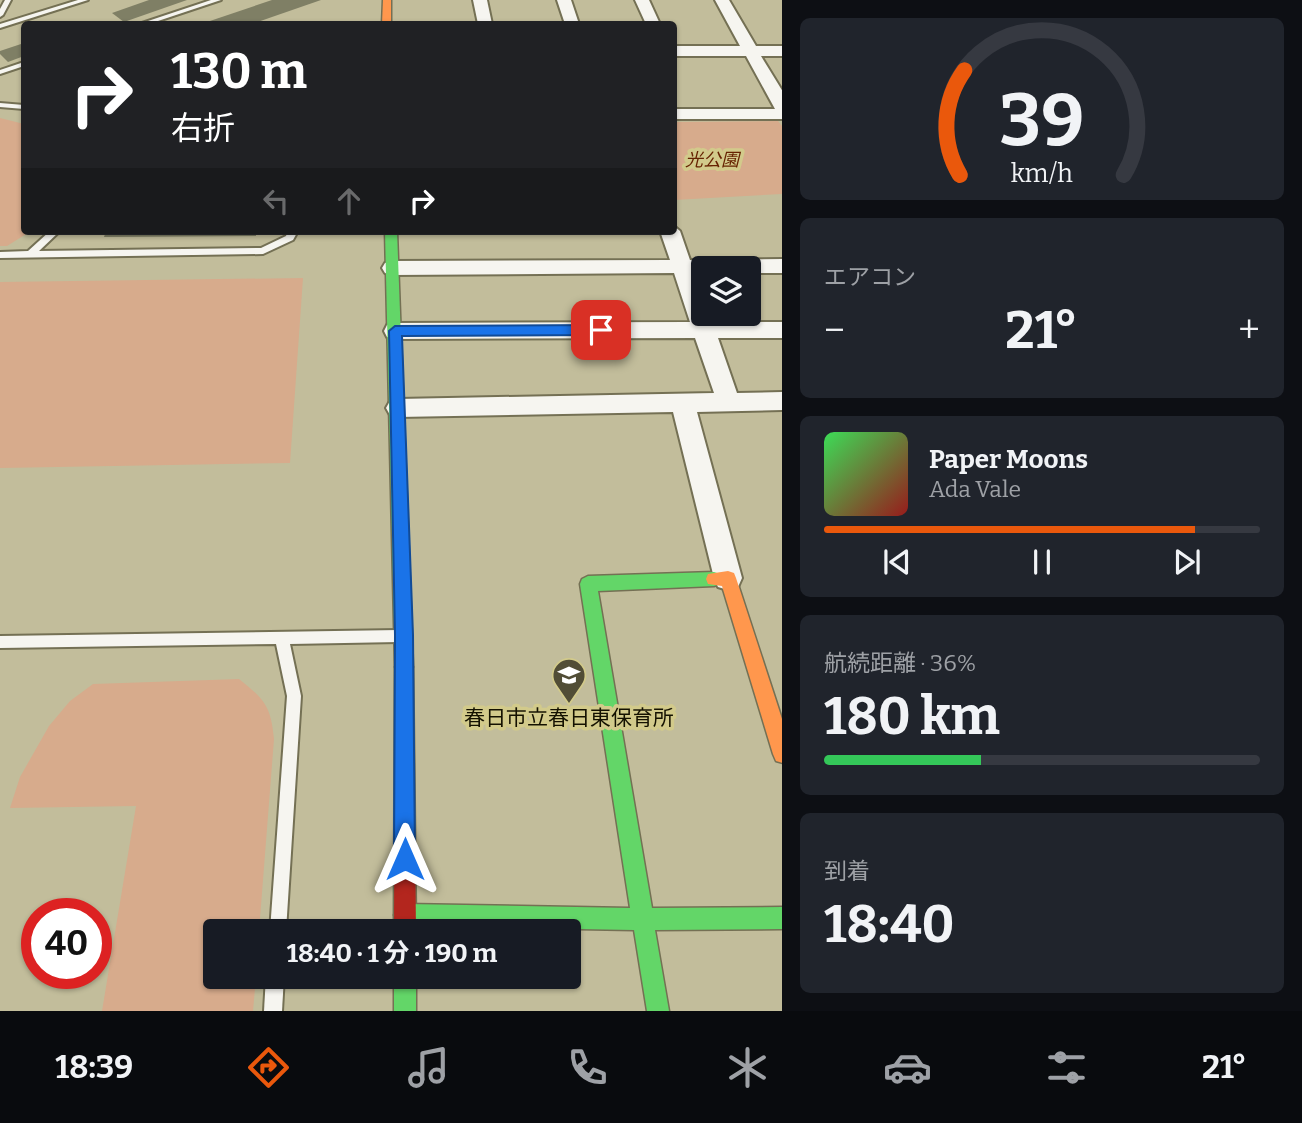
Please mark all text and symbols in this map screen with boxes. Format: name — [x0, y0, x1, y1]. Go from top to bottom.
text: 130 m — [171, 42, 307, 101]
icon: right — [56, 49, 147, 140]
text: 39 — [1000, 77, 1084, 164]
text: 右折 — [171, 109, 235, 147]
park label: 光公園 — [685, 149, 742, 171]
text: km/h — [1011, 159, 1073, 189]
icon: left — [257, 182, 295, 220]
icon: ahead — [330, 182, 368, 220]
icon: right — [403, 182, 441, 220]
map controls — [691, 256, 761, 326]
button: layers — [691, 256, 761, 326]
text: エアコン — [824, 263, 916, 291]
text: 21° — [1005, 299, 1078, 362]
pin — [571, 300, 631, 360]
text: − — [824, 307, 845, 353]
text: + — [1238, 307, 1260, 353]
icon: arrive — [582, 311, 620, 349]
text: Paper Moons — [929, 444, 1088, 475]
text: Ada Vale — [929, 475, 1021, 503]
icon: previous — [878, 543, 916, 581]
icon: pause — [1023, 543, 1061, 581]
icon: next — [1168, 543, 1206, 581]
text: 航続距離 · 36% — [824, 649, 976, 677]
school or university icon: 春日市立春日東保育所 — [550, 656, 588, 705]
text: 180 km — [824, 685, 1000, 748]
place label: 春日市立春日東保育所 — [464, 705, 674, 731]
position arrow — [368, 822, 442, 896]
text: 到着 — [824, 857, 870, 885]
text: 18:40 — [824, 893, 955, 956]
speed limit sign: 40 — [21, 898, 112, 989]
text: 18:40 · 1 分 · 190 m — [287, 938, 497, 969]
icon: directions — [244, 1043, 293, 1092]
icon: music — [404, 1043, 453, 1092]
icon: phone — [563, 1043, 612, 1092]
icon: climate — [723, 1043, 772, 1092]
icon: car — [883, 1043, 932, 1092]
icon: filters — [1042, 1043, 1091, 1092]
text: 18:39 — [55, 1048, 133, 1086]
text: 21° — [1202, 1048, 1247, 1086]

